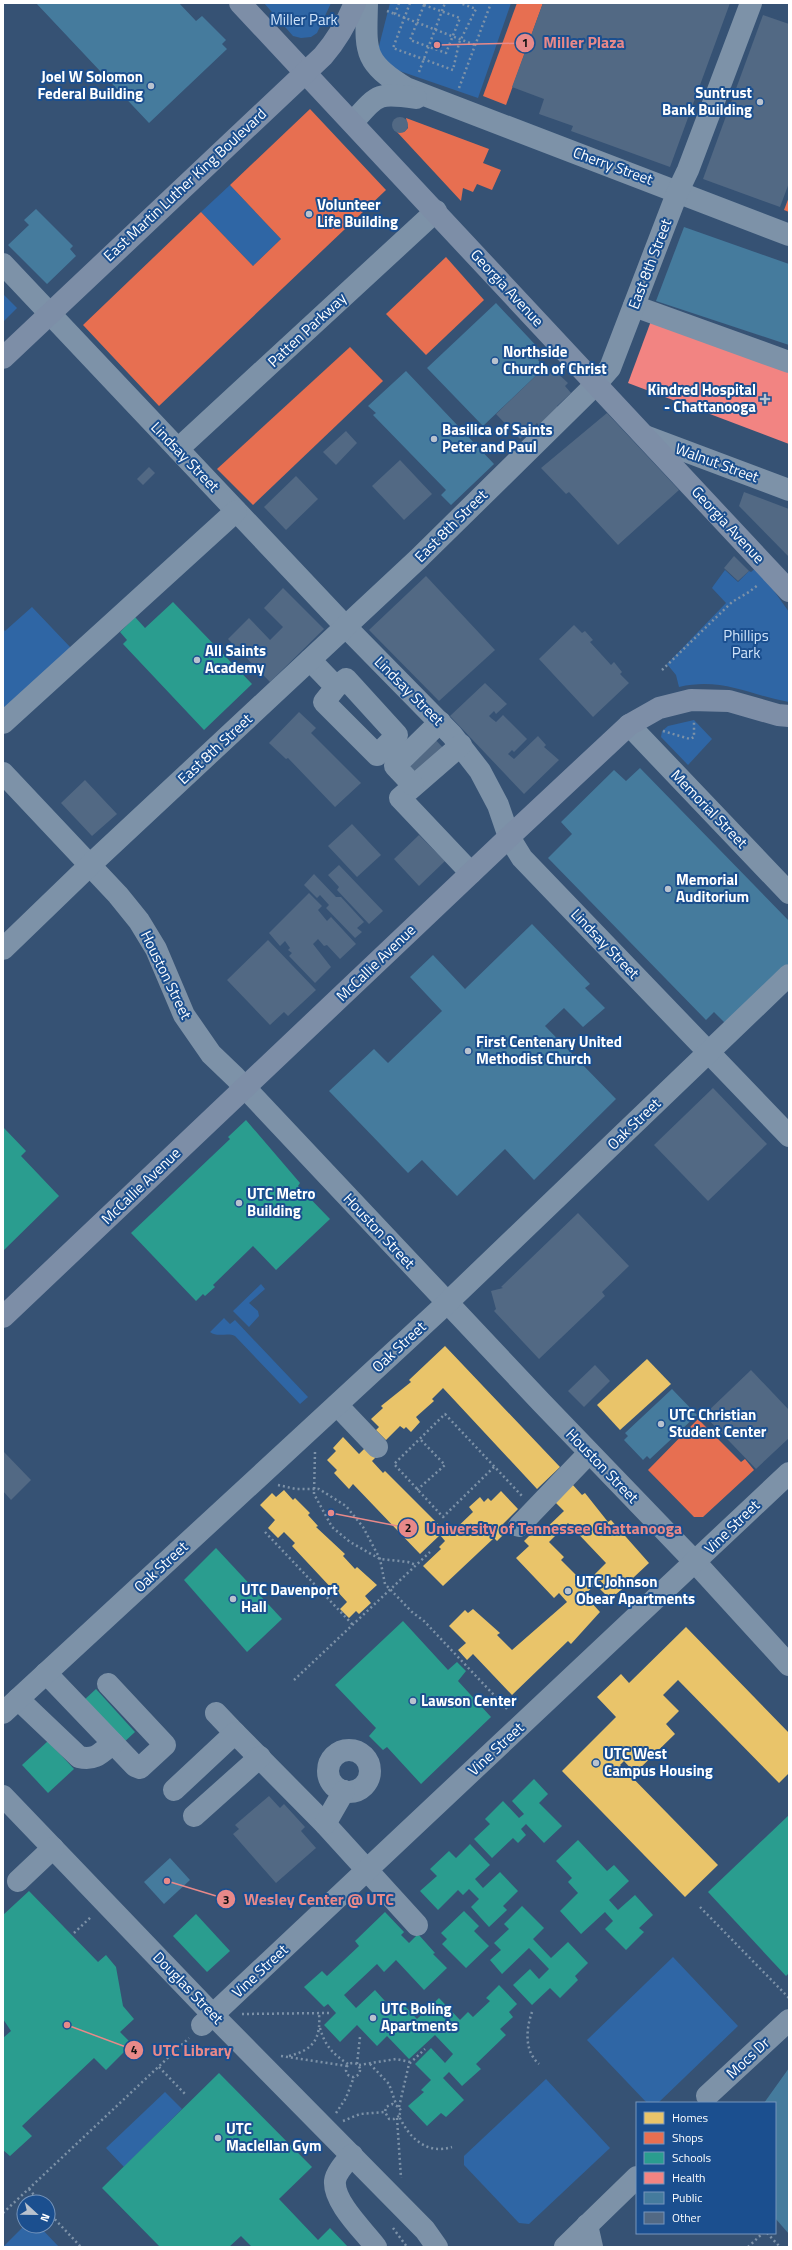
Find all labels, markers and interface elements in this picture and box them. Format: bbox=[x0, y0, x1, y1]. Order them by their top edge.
park label: Miller Park bbox=[270, 8, 338, 31]
callout: Miller Plaza bbox=[515, 29, 633, 57]
text: Miller Plaza bbox=[543, 30, 625, 54]
text: 1 bbox=[522, 33, 528, 52]
place label: Joel W Solomon Federal Building bbox=[37, 65, 143, 105]
marker: Joel W Solomon Federal Building bbox=[146, 81, 156, 91]
place label: Suntrust Bank Building bbox=[662, 81, 753, 121]
marker: Suntrust Bank Building bbox=[755, 97, 765, 107]
street label: East Martin Luther King Boulevard bbox=[98, 103, 271, 267]
street label: Cherry Street bbox=[570, 140, 657, 191]
place label: Volunteer Life Building bbox=[317, 193, 398, 233]
marker: Volunteer Life Building bbox=[304, 209, 314, 219]
street label: East 8th Street bbox=[622, 215, 678, 312]
street label: Georgia Avenue bbox=[465, 244, 549, 332]
street label: Patten Parkway bbox=[262, 287, 351, 372]
place label: Northside Church of Christ bbox=[503, 340, 607, 380]
marker: Northside Church of Christ bbox=[490, 356, 500, 366]
place label: Kindred Hospital - Chattanooga bbox=[648, 378, 756, 418]
marker: Kindred Hospital - Chattanooga bbox=[759, 393, 771, 405]
street label: Lindsay Street bbox=[146, 416, 225, 498]
place label: Basilica of Saints Peter and Paul bbox=[442, 418, 553, 458]
marker: Basilica of Saints Peter and Paul bbox=[429, 434, 439, 444]
street label: Walnut Street bbox=[672, 437, 763, 489]
street label: Georgia Avenue bbox=[686, 481, 770, 569]
street label: East 8th Street bbox=[409, 483, 493, 567]
park label: Phillips Park bbox=[723, 624, 769, 664]
place label: All Saints Academy bbox=[205, 639, 266, 679]
street label: Lindsay Street bbox=[369, 651, 450, 731]
marker: All Saints Academy bbox=[192, 655, 202, 665]
street label: East 8th Street bbox=[172, 707, 258, 789]
street label: Memorial Street bbox=[666, 764, 754, 854]
place label: Memorial Auditorium bbox=[676, 868, 749, 908]
marker: Memorial Auditorium bbox=[663, 884, 673, 894]
street label: Lindsay Street bbox=[566, 903, 645, 985]
street label: McCallie Avenue bbox=[331, 919, 421, 1007]
street label: Houston Street bbox=[135, 927, 198, 1024]
place label: First Centenary United Methodist Church bbox=[476, 1030, 622, 1070]
marker: First Centenary United Methodist Church bbox=[463, 1046, 473, 1056]
street label: Oak Street bbox=[602, 1092, 666, 1155]
street label: McCallie Avenue bbox=[96, 1142, 186, 1230]
place label: UTC Metro Building bbox=[247, 1182, 316, 1222]
street label: Houston Street bbox=[338, 1188, 421, 1274]
marker: UTC Metro Building bbox=[234, 1198, 244, 1208]
street label: Oak Street bbox=[366, 1315, 431, 1378]
place label: UTC Christian Student Center bbox=[669, 1403, 767, 1443]
marker: UTC Christian Student Center bbox=[656, 1419, 666, 1429]
street label: Houston Street bbox=[561, 1423, 645, 1509]
street label: Vine Street bbox=[699, 1494, 765, 1559]
callout: University of Tennessee Chattanooga bbox=[398, 1514, 690, 1542]
text: University of Tennessee Chattanooga bbox=[426, 1516, 682, 1540]
text: 2 bbox=[405, 1518, 411, 1537]
street label: Oak Street bbox=[128, 1535, 193, 1598]
place label: UTC Johnson Obear Apartments bbox=[576, 1570, 695, 1610]
place label: UTC Davenport Hall bbox=[241, 1578, 338, 1618]
marker: UTC Johnson Obear Apartments bbox=[563, 1586, 573, 1596]
marker: UTC Davenport Hall bbox=[228, 1594, 238, 1604]
place label: Lawson Center bbox=[421, 1689, 517, 1712]
marker: Lawson Center bbox=[408, 1696, 418, 1706]
street label: Vine Street bbox=[462, 1716, 529, 1781]
place label: UTC West Campus Housing bbox=[604, 1742, 713, 1782]
marker: UTC West Campus Housing bbox=[591, 1758, 601, 1768]
callout: Wesley Center @ UTC bbox=[216, 1885, 402, 1913]
text: Wesley Center @ UTC bbox=[244, 1887, 394, 1911]
text: 3 bbox=[223, 1890, 229, 1909]
street label: Vine Street bbox=[226, 1938, 293, 2003]
street label: Douglas Street bbox=[148, 1946, 230, 2030]
place label: UTC Boling Apartments bbox=[381, 1997, 458, 2037]
marker: UTC Boling Apartments bbox=[368, 2013, 378, 2023]
street label: Mocs Dr bbox=[721, 2031, 775, 2084]
callout: UTC Library bbox=[124, 2036, 239, 2064]
text: UTC Library bbox=[152, 2038, 232, 2062]
text: 4 bbox=[131, 2040, 138, 2059]
legend bbox=[636, 2102, 776, 2234]
text: Homes bbox=[672, 2108, 708, 2127]
place label: UTC Maclellan Gym bbox=[226, 2117, 321, 2157]
text: Shops bbox=[672, 2128, 704, 2147]
marker: UTC Maclellan Gym bbox=[213, 2133, 223, 2143]
text: Schools bbox=[672, 2148, 712, 2167]
text: Health bbox=[672, 2168, 706, 2187]
text: Public bbox=[672, 2188, 702, 2207]
north arrow bbox=[16, 2194, 56, 2234]
text: Other bbox=[672, 2208, 701, 2227]
text: N bbox=[36, 2211, 54, 2224]

